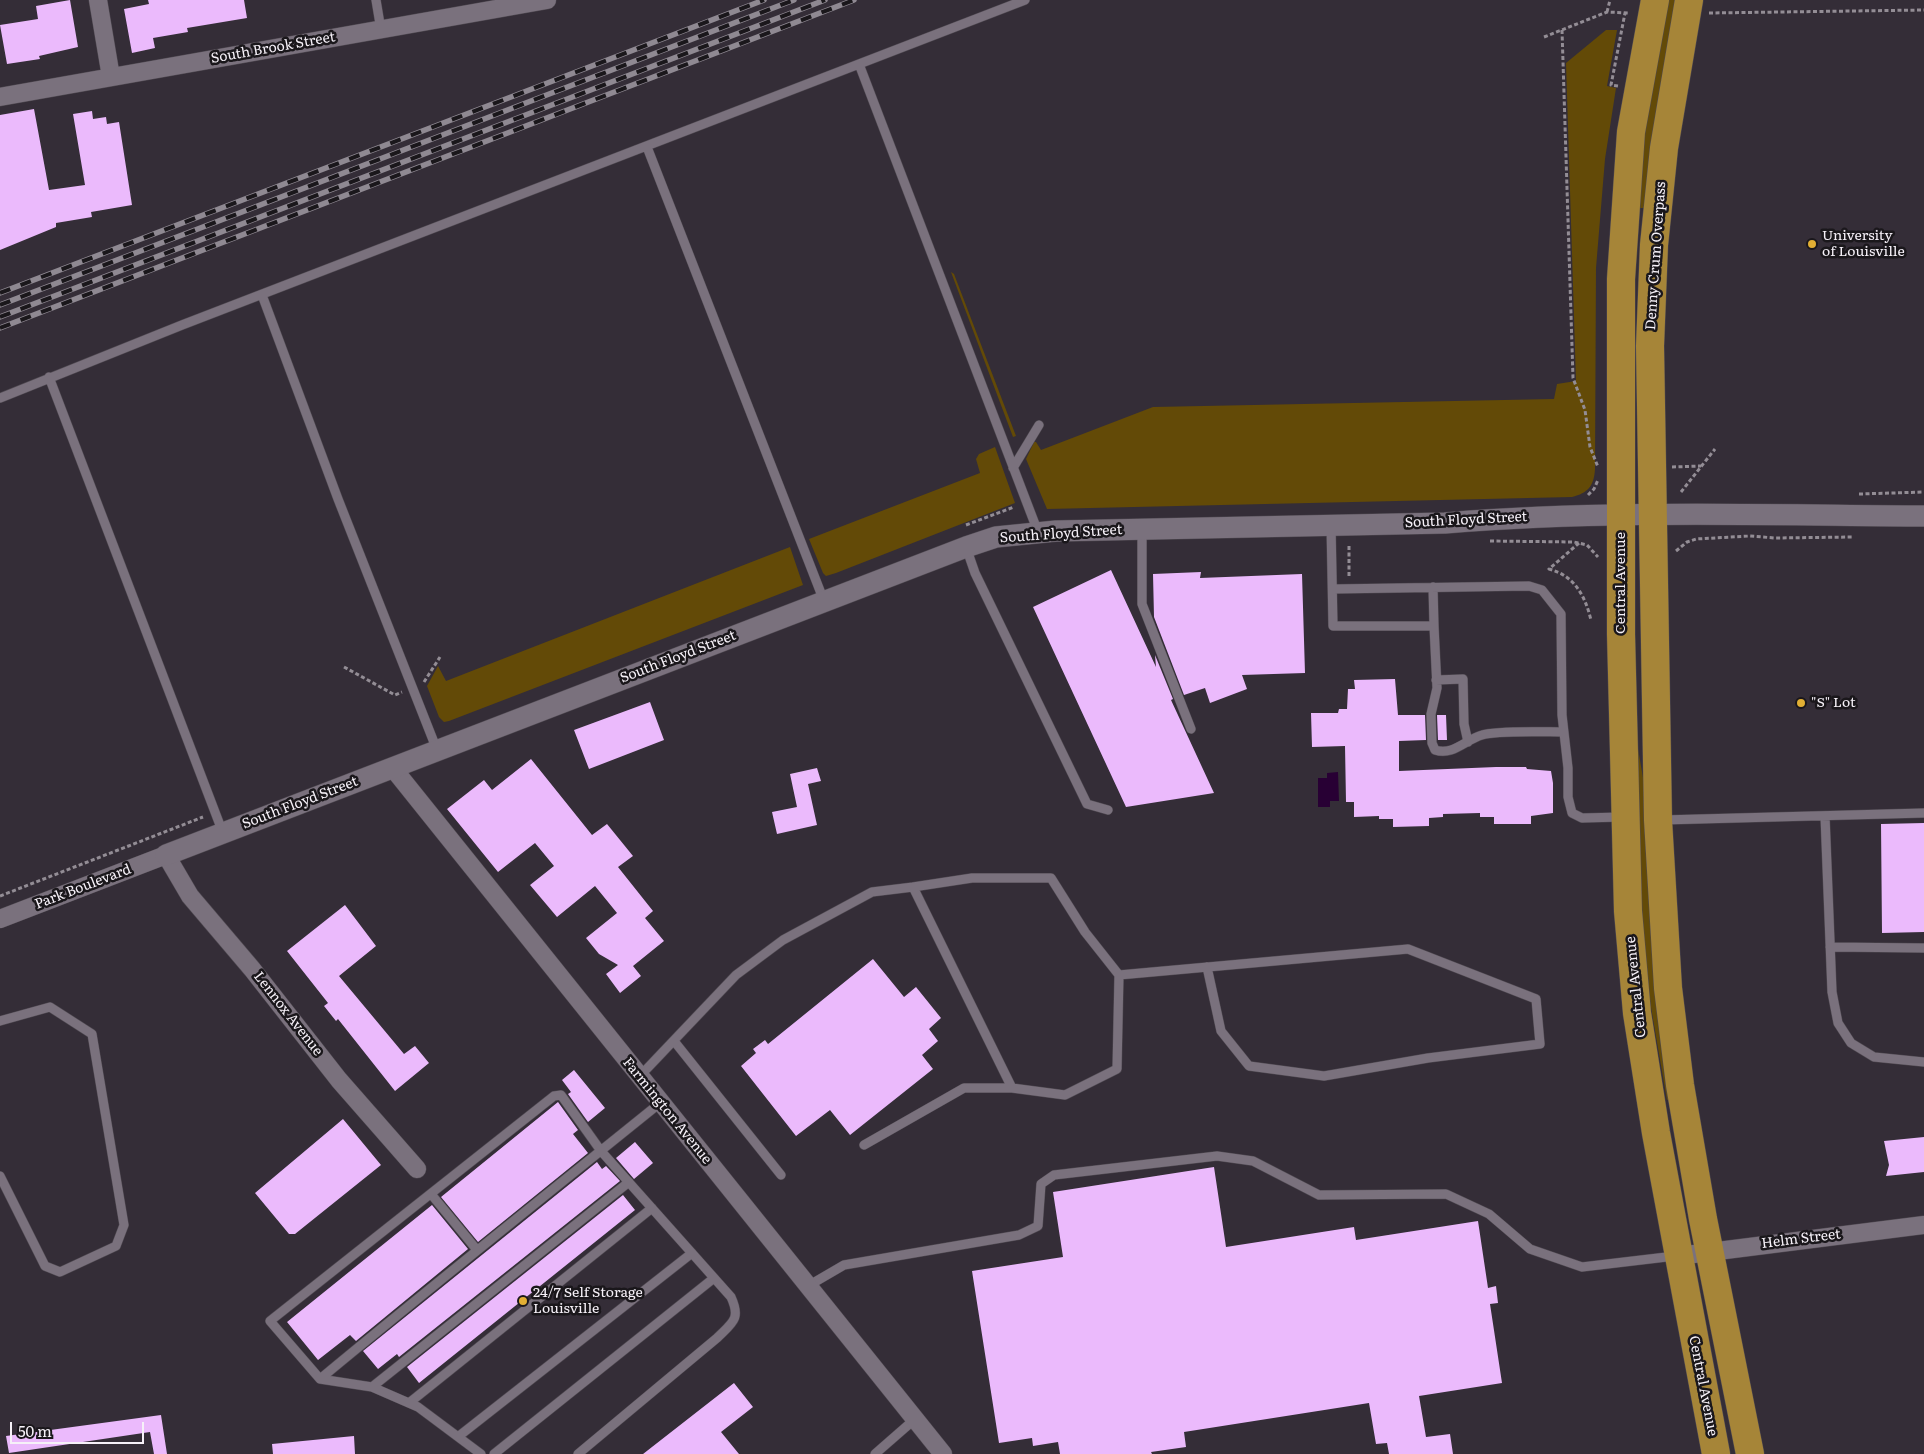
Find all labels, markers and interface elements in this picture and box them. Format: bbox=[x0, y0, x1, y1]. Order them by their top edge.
street label: South Brook Street bbox=[209, 29, 337, 67]
street label: Denny Crum Overpass bbox=[1642, 181, 1670, 331]
place label: University of Louisville bbox=[1822, 228, 1905, 260]
marker: University of Louisville bbox=[1806, 238, 1818, 250]
street label: South Floyd Street bbox=[1404, 508, 1528, 532]
street label: South Floyd Street bbox=[999, 521, 1123, 547]
street label: Central Avenue bbox=[1613, 532, 1629, 634]
street label: South Floyd Street bbox=[618, 627, 738, 687]
place label: "S" Lot bbox=[1811, 695, 1856, 711]
marker: "S" Lot bbox=[1795, 697, 1807, 709]
street label: South Floyd Street bbox=[240, 773, 360, 833]
street label: Park Boulevard bbox=[32, 861, 134, 913]
street label: Central Avenue bbox=[1622, 935, 1650, 1039]
street label: Lennox Avenue bbox=[250, 969, 326, 1059]
street label: Farmington Avenue bbox=[619, 1054, 715, 1168]
street label: Helm Street bbox=[1760, 1226, 1842, 1252]
place label: 24/7 Self Storage Louisville bbox=[533, 1285, 643, 1318]
marker: 24/7 Self Storage Louisville bbox=[517, 1295, 529, 1307]
street label: Central Avenue bbox=[1685, 1334, 1721, 1438]
scale bar bbox=[12, 1412, 146, 1444]
text: 50 m bbox=[18, 1419, 52, 1442]

